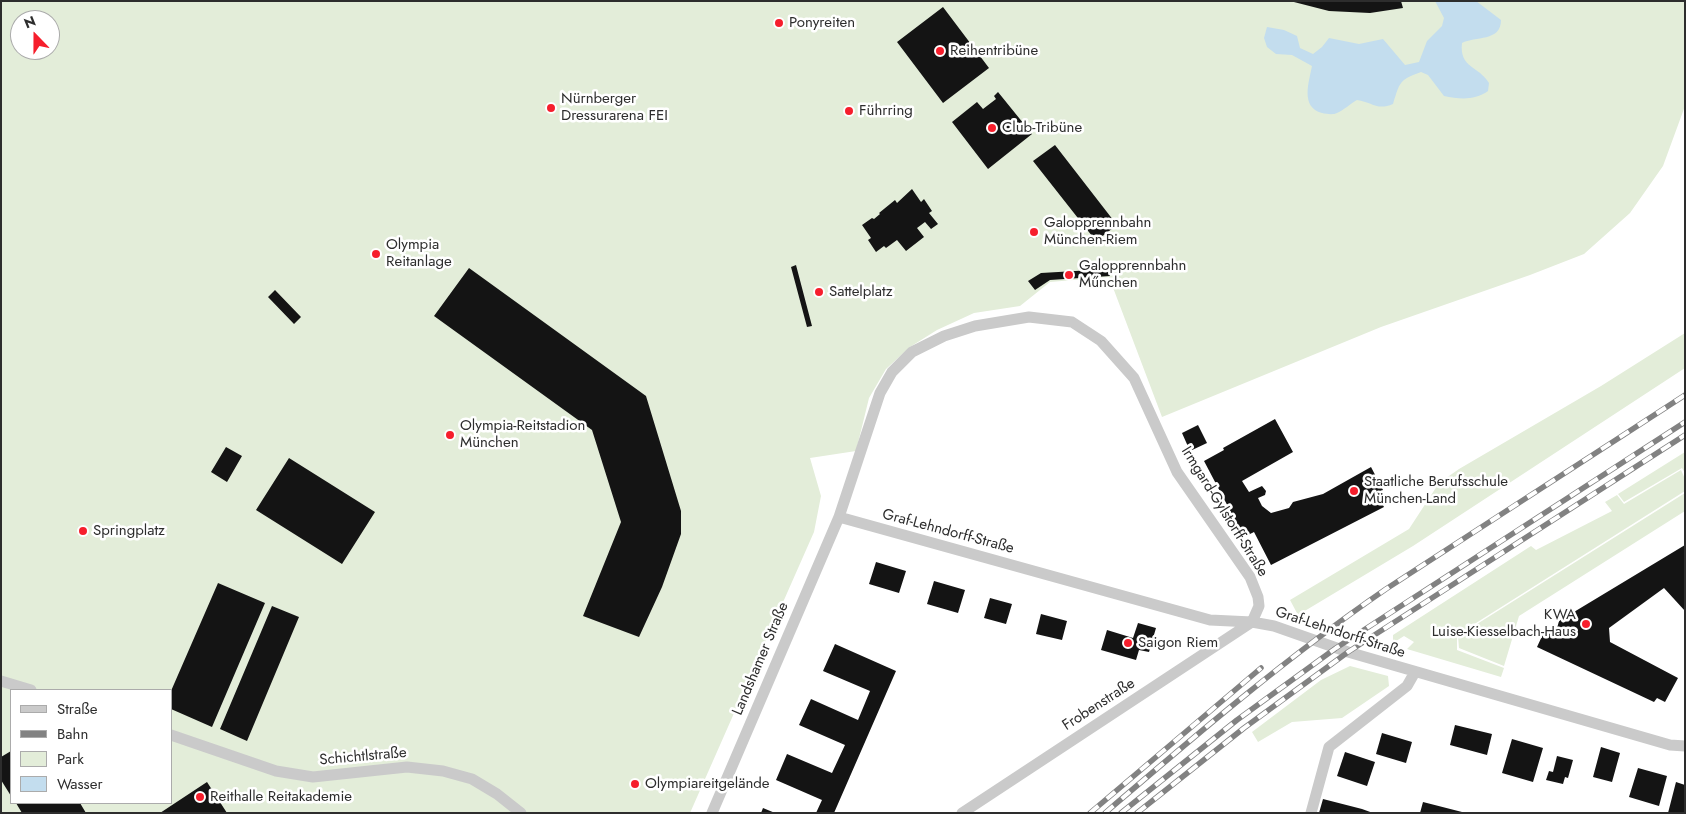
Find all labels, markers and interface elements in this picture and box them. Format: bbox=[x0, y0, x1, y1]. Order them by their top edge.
north arrow bbox=[10, 10, 60, 60]
text: N bbox=[21, 11, 39, 33]
place label: Ponyreiten bbox=[789, 14, 855, 32]
marker: Ponyreiten bbox=[773, 17, 785, 29]
place label: Reihentribüne bbox=[950, 42, 1038, 60]
marker: Reihentribüne bbox=[934, 45, 946, 57]
place label: Nürnberger Dressurarena FEI bbox=[561, 90, 668, 125]
marker: Nürnberger Dressurarena FEI bbox=[545, 102, 557, 114]
place label: Führring bbox=[859, 102, 913, 120]
marker: Führring bbox=[843, 105, 855, 117]
place label: Club-Tribüne bbox=[1002, 119, 1082, 137]
marker: Club-Tribüne bbox=[986, 122, 998, 134]
place label: Galopprennbahn München-Riem bbox=[1044, 214, 1151, 249]
marker: Galopprennbahn München-Riem bbox=[1028, 226, 1040, 238]
place label: Olympia Reitanlage bbox=[386, 236, 452, 271]
marker: Olympia Reitanlage bbox=[370, 248, 382, 260]
place label: Galopprennbahn Műnchen bbox=[1079, 257, 1186, 292]
marker: Galopprennbahn Műnchen bbox=[1063, 269, 1075, 281]
place label: Sattelplatz bbox=[829, 283, 893, 301]
marker: Sattelplatz bbox=[813, 286, 825, 298]
place label: Olympia-Reitstadion München bbox=[460, 417, 585, 452]
marker: Olympia-Reitstadion München bbox=[444, 429, 456, 441]
street label: Irmgard-Gylstorff-Straße bbox=[1177, 444, 1271, 580]
place label: Staatliche Berufsschule München-Land bbox=[1364, 473, 1508, 508]
marker: Staatliche Berufsschule München-Land bbox=[1348, 485, 1360, 497]
street label: Graf-Lehndorff-Straße bbox=[880, 506, 1016, 558]
place label: Springplatz bbox=[93, 522, 165, 540]
marker: Springplatz bbox=[77, 525, 89, 537]
street label: Landshamer Straße bbox=[729, 600, 793, 718]
street label: Graf-Lehndorff-Straße bbox=[1273, 603, 1407, 663]
place label: KWA Luise-Kiesselbach-Haus bbox=[1432, 606, 1576, 641]
marker: KWA Luise-Kiesselbach-Haus bbox=[1580, 618, 1592, 630]
place label: Saigon Riem bbox=[1138, 634, 1218, 652]
marker: Saigon Riem bbox=[1122, 637, 1134, 649]
street label: Frobenstraße bbox=[1059, 675, 1139, 735]
legend bbox=[10, 689, 172, 804]
text: Straße bbox=[57, 698, 97, 720]
text: Bahn bbox=[57, 723, 88, 745]
street label: Schichtlstraße bbox=[319, 744, 407, 770]
text: Park bbox=[57, 748, 84, 770]
text: Wasser bbox=[57, 773, 103, 795]
place label: Olympiareitgelände bbox=[645, 775, 770, 793]
marker: Olympiareitgelände bbox=[629, 778, 641, 790]
place label: Reithalle Reitakademie bbox=[210, 788, 352, 806]
marker: Reithalle Reitakademie bbox=[194, 791, 206, 803]

